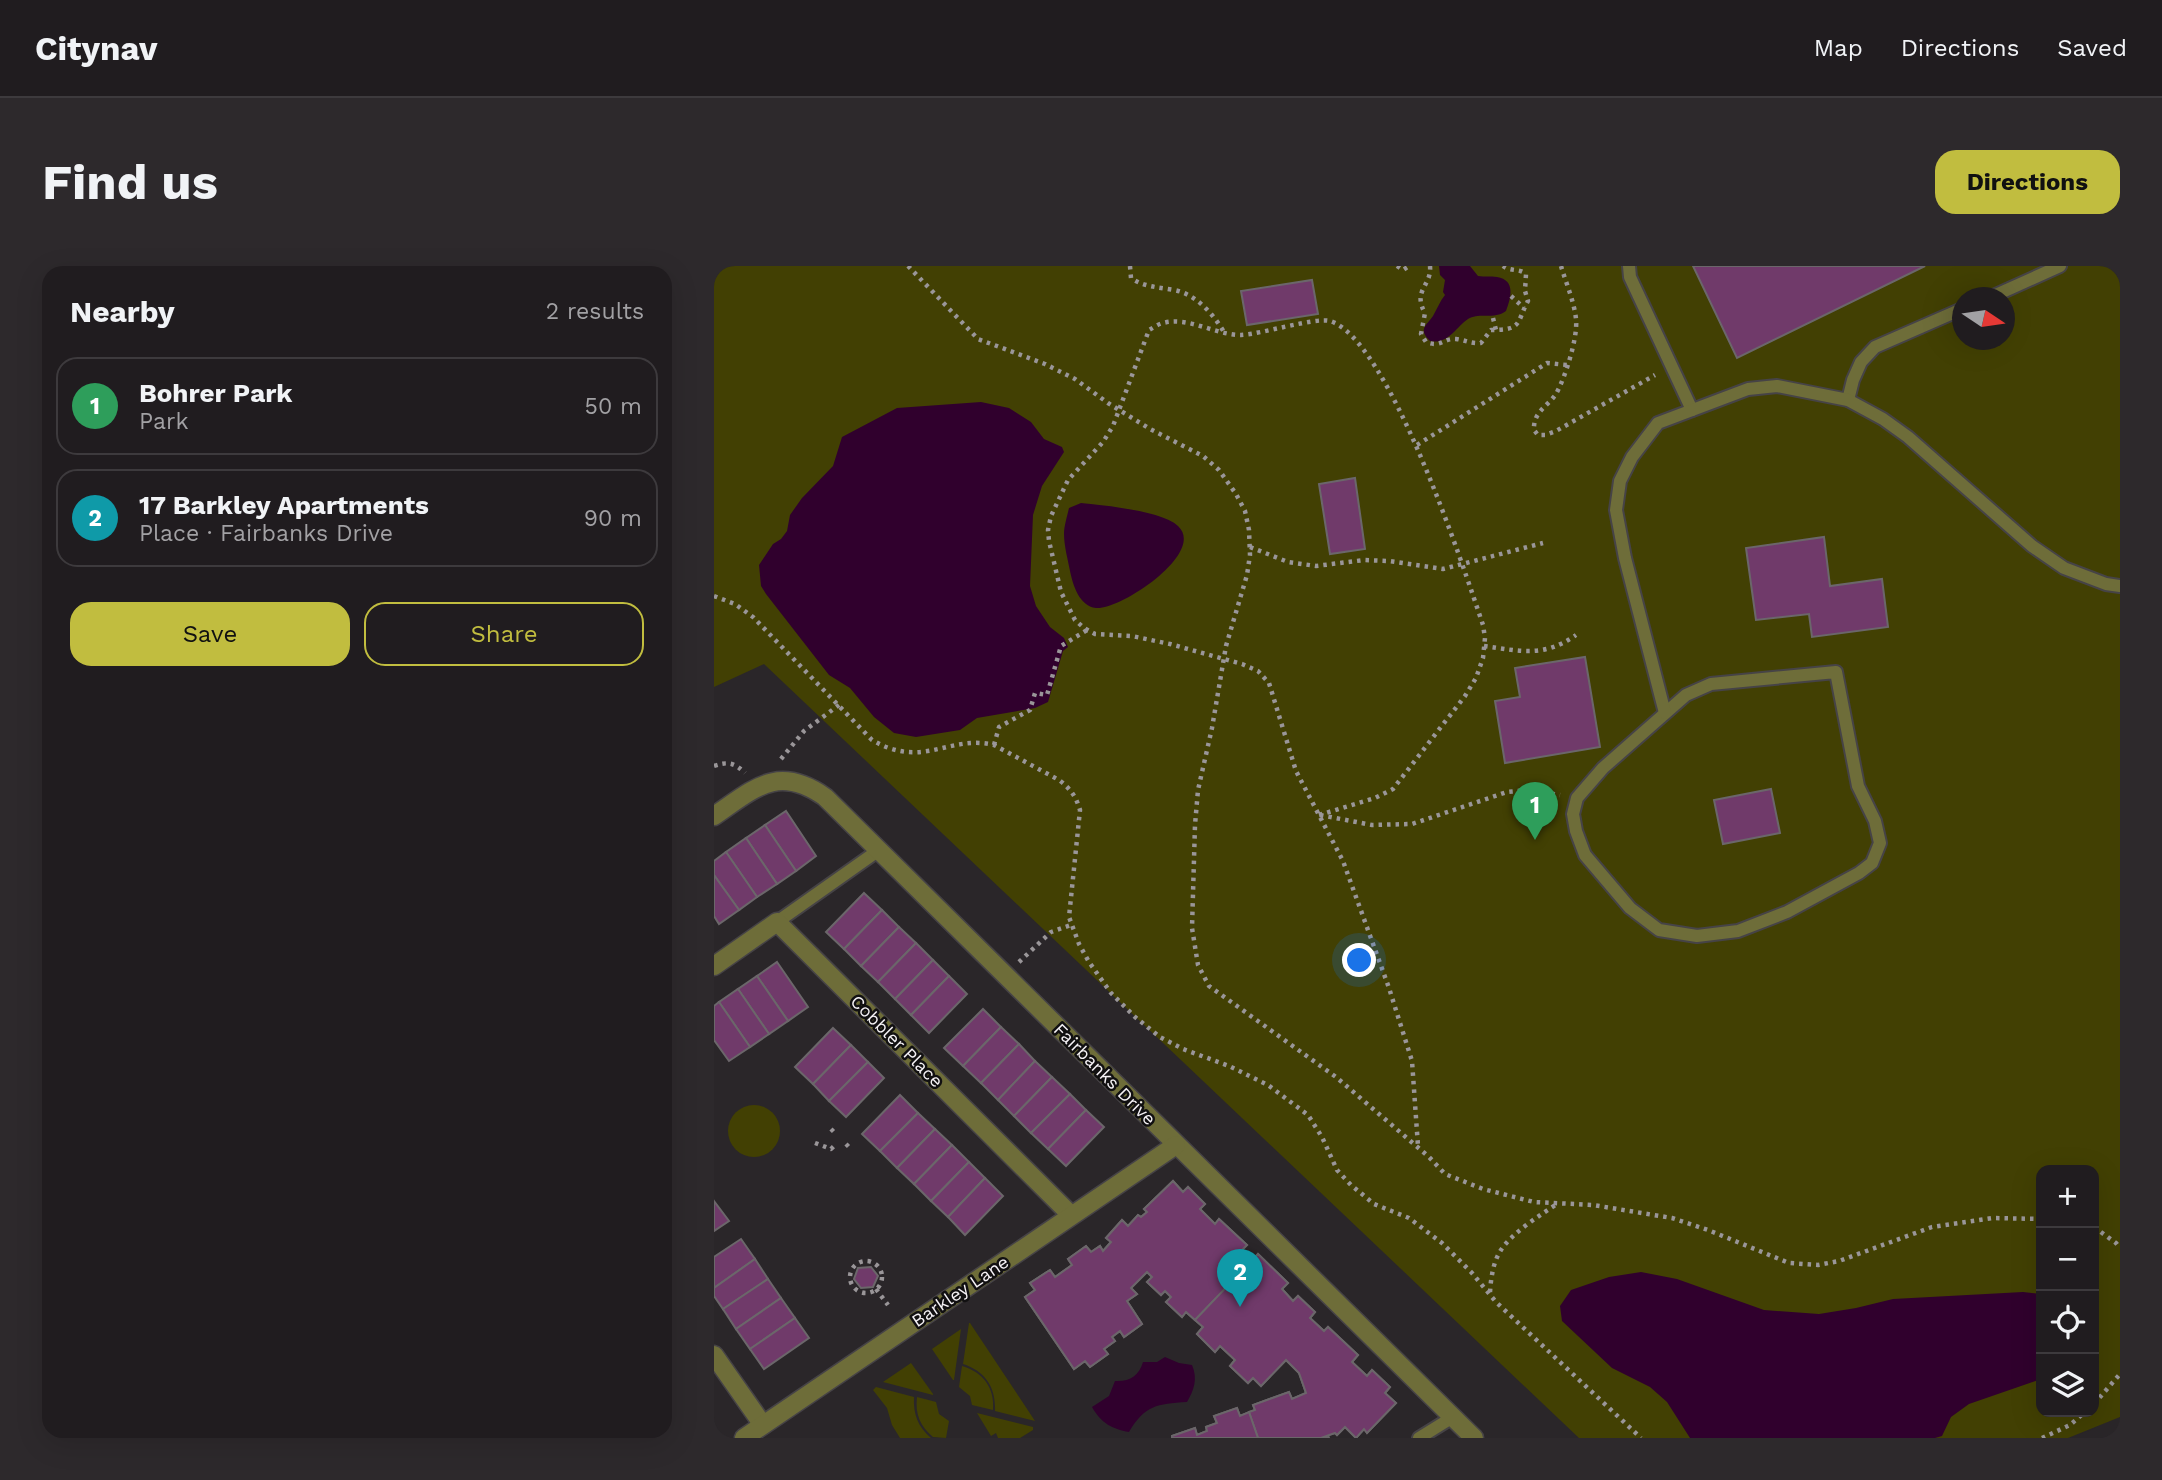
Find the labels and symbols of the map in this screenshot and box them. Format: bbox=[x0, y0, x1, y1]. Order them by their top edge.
north arrow bbox=[1952, 287, 2015, 350]
pin: 1 bbox=[1512, 782, 1558, 840]
your location bbox=[1342, 943, 1376, 977]
street label: Cobbler Place bbox=[847, 991, 947, 1091]
street label: Fairbanks Drive bbox=[1050, 1019, 1160, 1129]
pin: 2 bbox=[1217, 1249, 1263, 1307]
street label: Barkley Lane bbox=[908, 1251, 1012, 1331]

